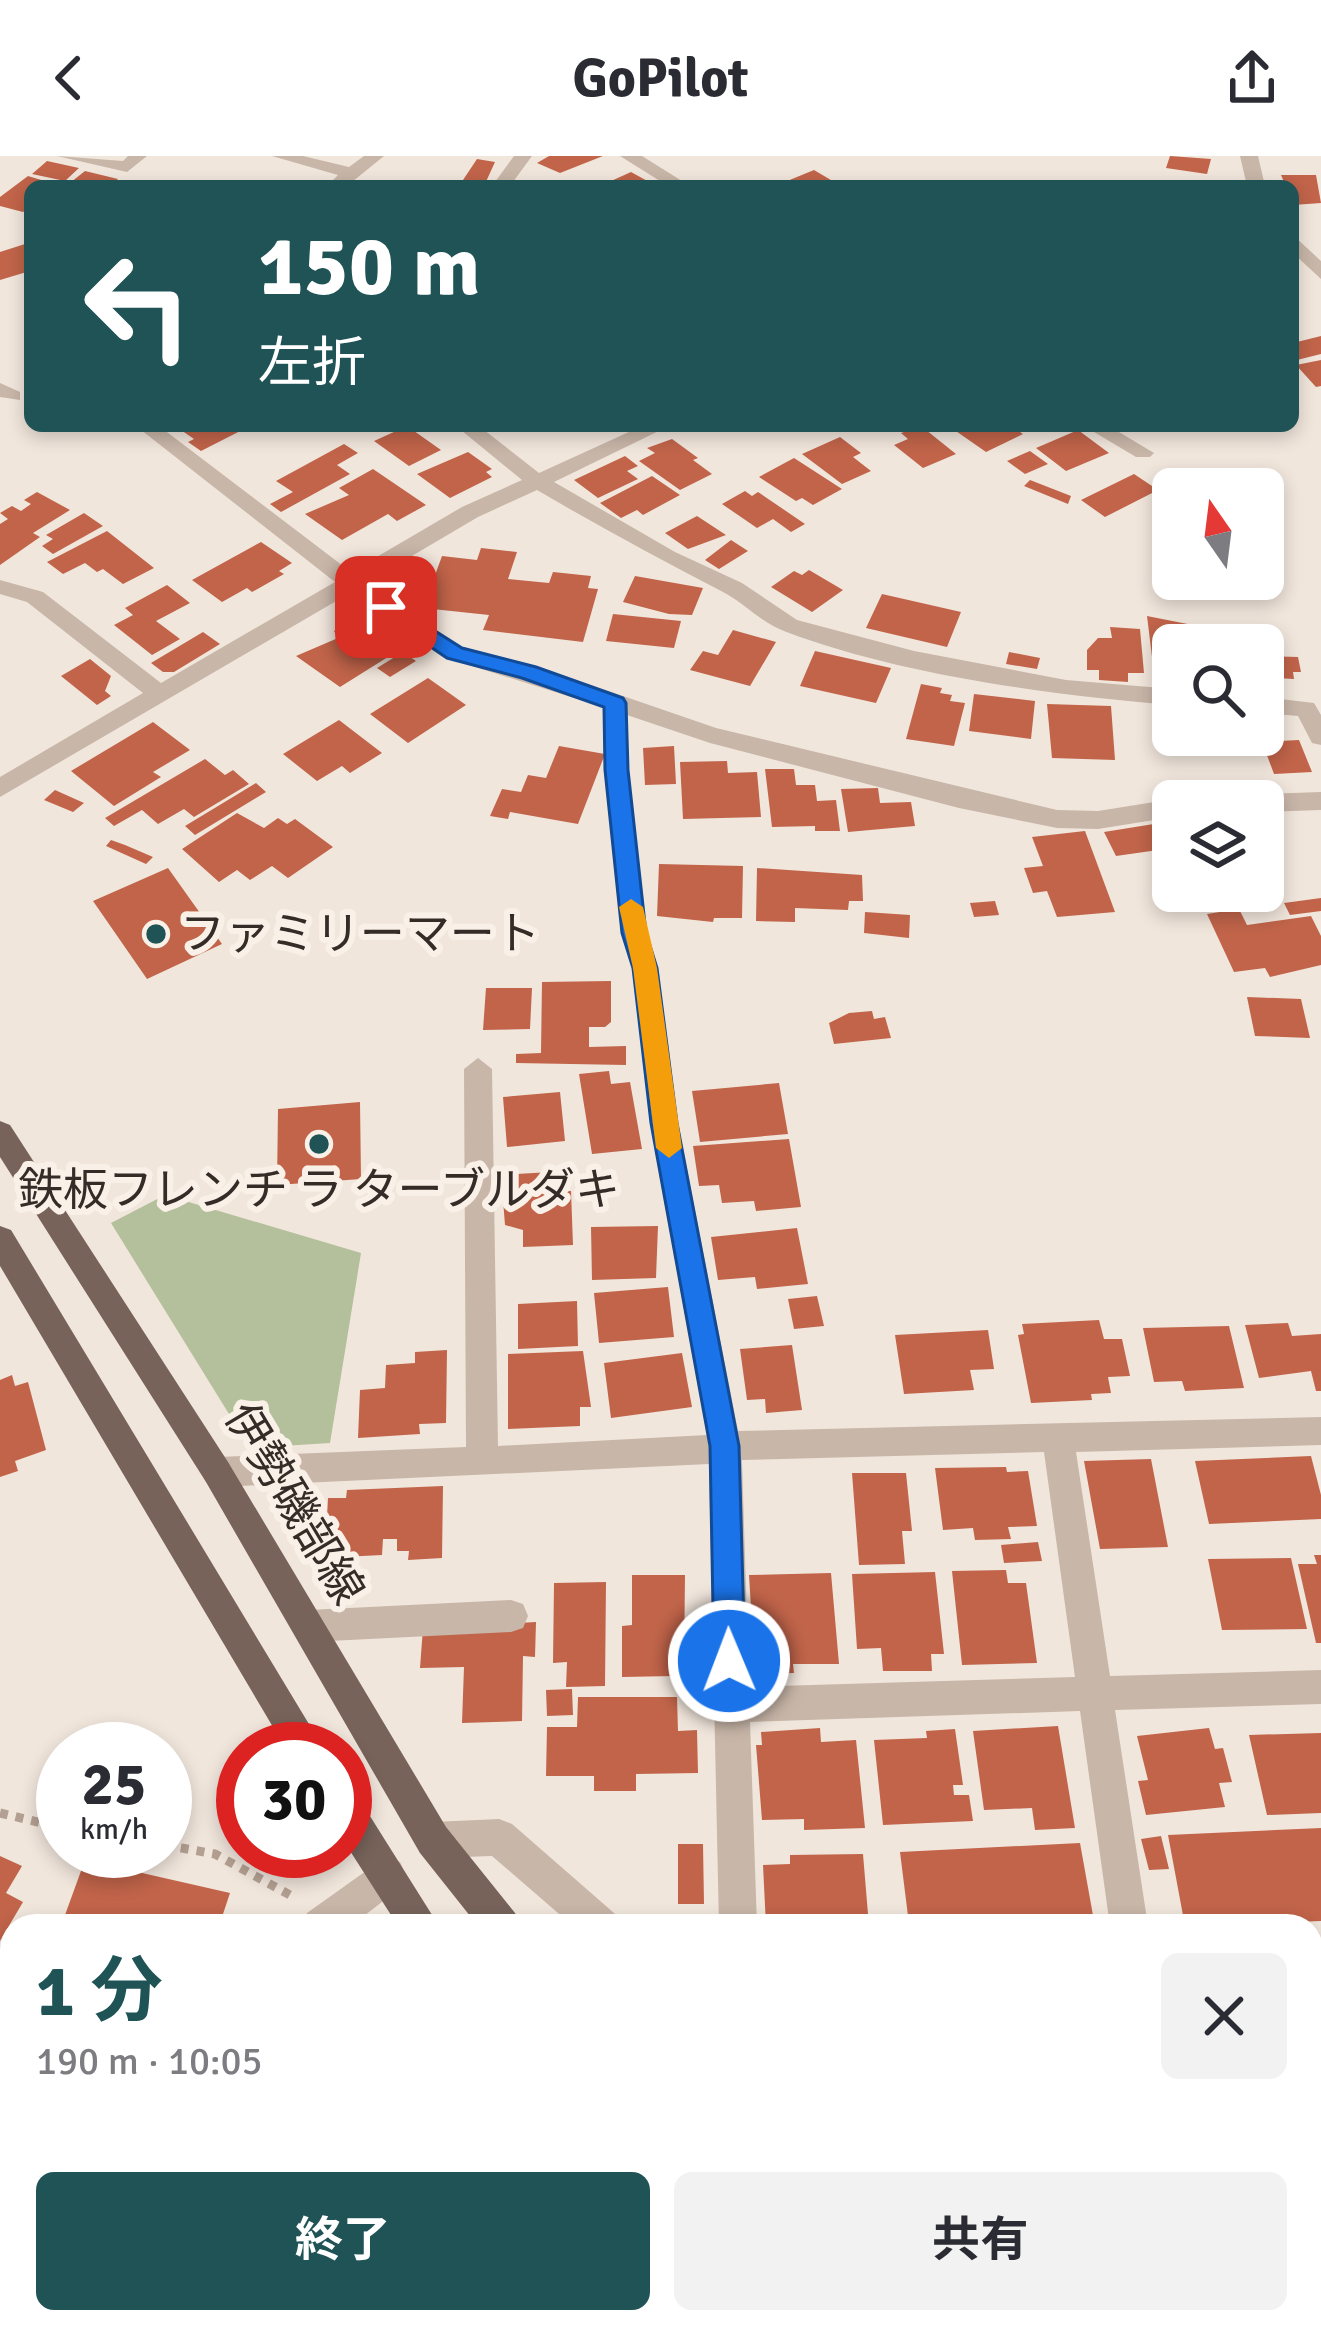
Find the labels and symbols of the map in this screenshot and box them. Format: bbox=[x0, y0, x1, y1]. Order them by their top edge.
north arrow bbox=[1152, 468, 1284, 600]
pin bbox=[335, 556, 437, 658]
place label: ファミリーマート bbox=[180, 907, 540, 962]
marker: ファミリーマート bbox=[143, 921, 169, 947]
marker: 鉄板フレンチ ラ ターブルダキ bbox=[306, 1131, 332, 1157]
place label: 鉄板フレンチ ラ ターブルダキ bbox=[18, 1163, 620, 1218]
street label: 伊勢磯部線 bbox=[212, 1393, 376, 1615]
position arrow bbox=[666, 1598, 792, 1724]
speed limit sign: 30 bbox=[216, 1722, 372, 1878]

